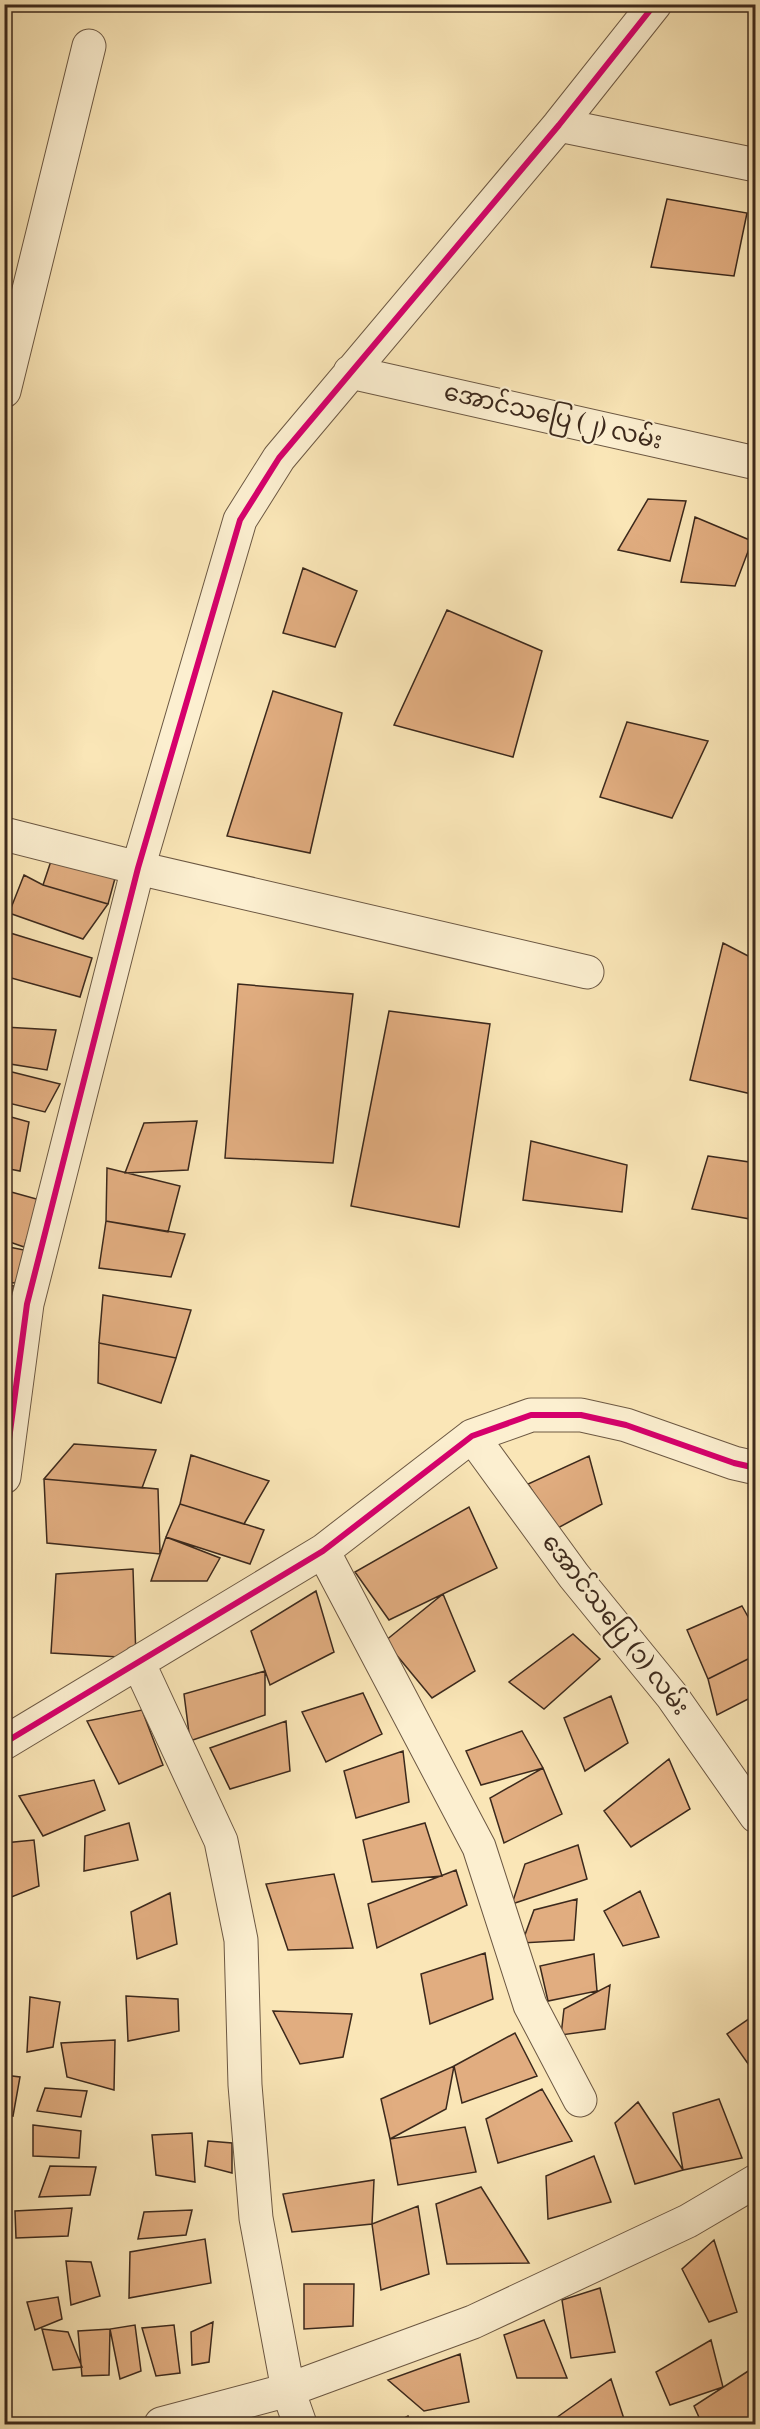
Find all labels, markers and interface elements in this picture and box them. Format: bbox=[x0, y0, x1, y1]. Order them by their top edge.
street label: အောင်သပြေ (၂) လမ်း bbox=[440, 375, 665, 460]
street label: အောင်သပြေ (၁) လမ်း bbox=[533, 1527, 697, 1723]

